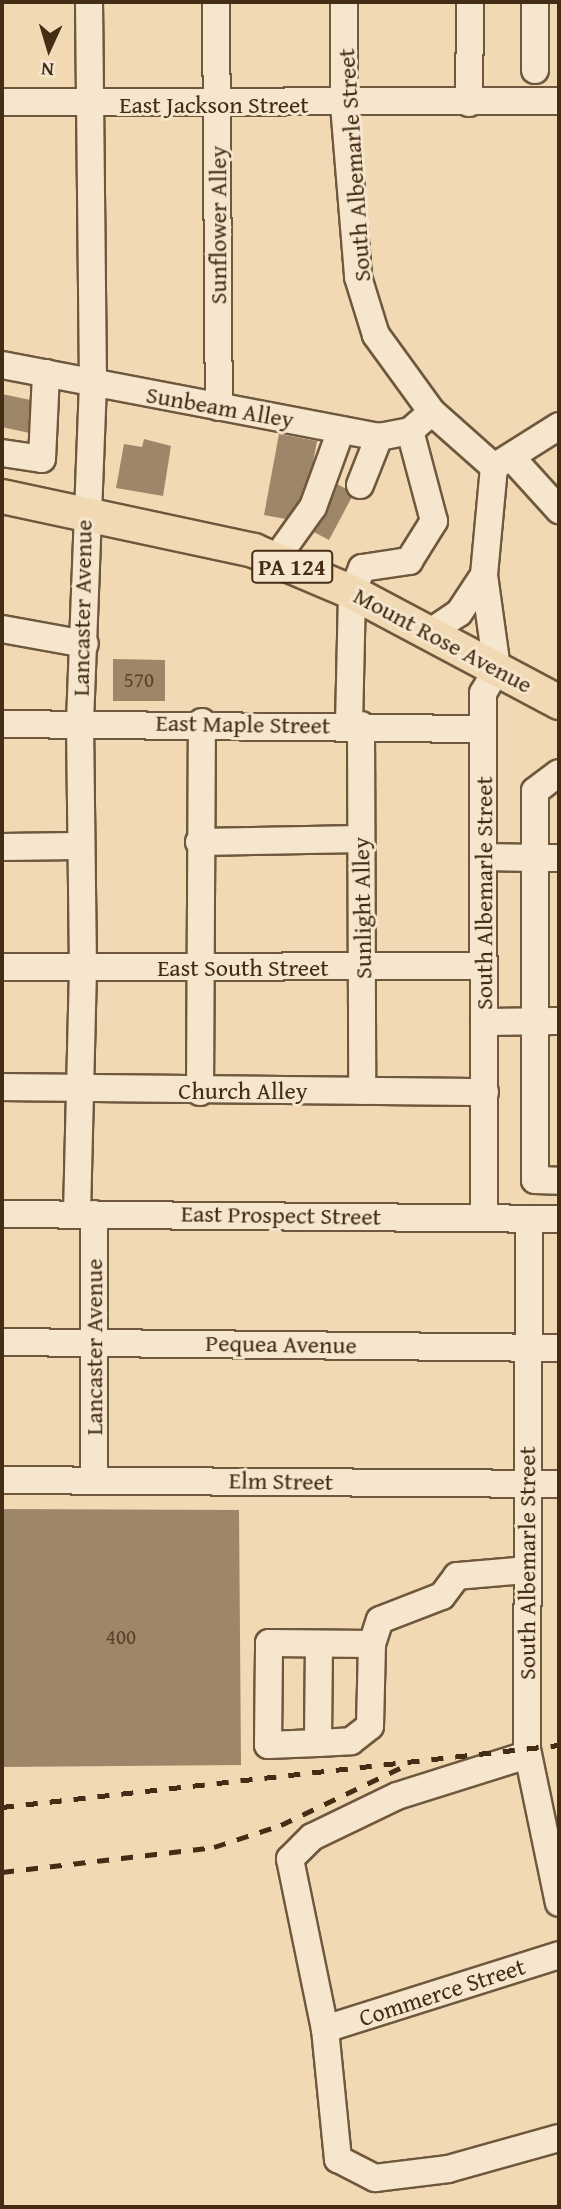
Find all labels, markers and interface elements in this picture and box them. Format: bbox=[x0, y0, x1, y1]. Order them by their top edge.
north arrow bbox=[14, 14, 84, 84]
street label: South Albemarle Street bbox=[331, 47, 377, 283]
text: N bbox=[40, 56, 55, 84]
street label: East Jackson Street bbox=[119, 91, 309, 119]
street label: Sunflower Alley bbox=[204, 146, 232, 304]
street label: Sunbeam Alley bbox=[144, 380, 296, 434]
street label: Lancaster Avenue bbox=[66, 519, 98, 697]
road number: PA 124 bbox=[250, 548, 334, 586]
street label: Mount Rose Avenue bbox=[349, 581, 537, 699]
house number: 570 bbox=[124, 667, 154, 693]
street label: East Maple Street bbox=[155, 708, 331, 740]
street label: South Albemarle Street bbox=[470, 776, 498, 1010]
street label: Sunlight Alley bbox=[346, 837, 378, 979]
street label: East South Street bbox=[157, 954, 329, 982]
street label: Church Alley bbox=[178, 1077, 308, 1105]
street label: East Prospect Street bbox=[181, 1199, 381, 1231]
street label: Lancaster Avenue bbox=[80, 1259, 108, 1435]
street label: Pequea Avenue bbox=[205, 1328, 357, 1360]
street label: South Albemarle Street bbox=[513, 1446, 541, 1680]
street label: Elm Street bbox=[229, 1466, 333, 1496]
house number: 400 bbox=[106, 1624, 136, 1650]
street label: Commerce Street bbox=[355, 1952, 529, 2032]

